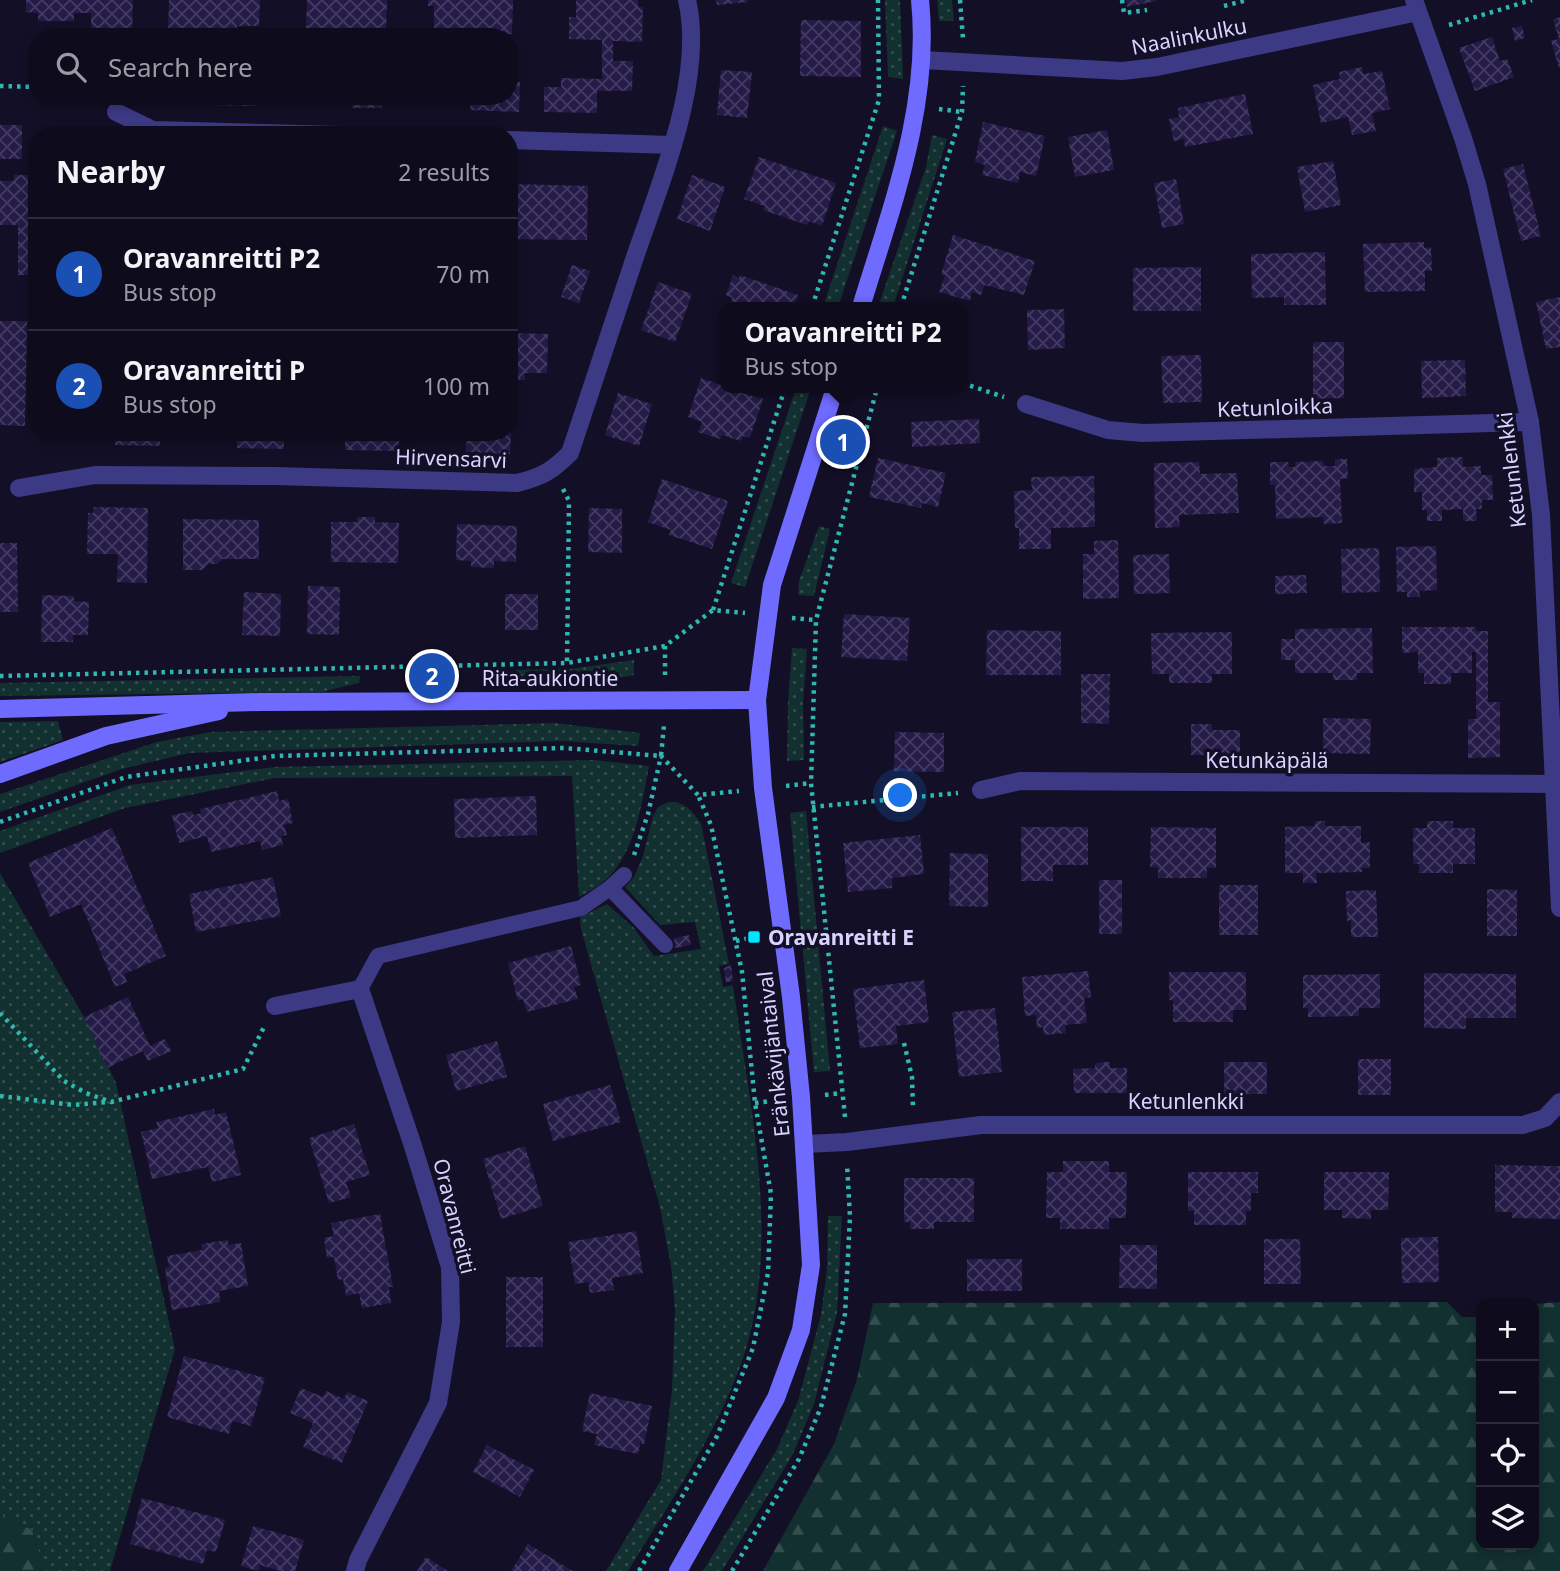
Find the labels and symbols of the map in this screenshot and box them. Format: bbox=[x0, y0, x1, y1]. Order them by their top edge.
street label: Naalinkulku bbox=[1129, 11, 1249, 61]
street label: Ketunloikka bbox=[1216, 391, 1334, 423]
street label: Ketunlenkki bbox=[1490, 410, 1532, 530]
pin: 1 bbox=[820, 416, 866, 468]
street label: Hirvensarvi bbox=[395, 442, 507, 474]
pin: 2 bbox=[409, 650, 455, 702]
street label: Rita-aukiontie bbox=[482, 664, 618, 692]
street label: Ketunkäpälä bbox=[1205, 746, 1329, 774]
your location bbox=[883, 778, 917, 812]
place label: Oravanreitti E bbox=[768, 923, 914, 951]
marker: Oravanreitti E bbox=[746, 929, 762, 945]
street label: Eränkävijäntaival bbox=[750, 970, 796, 1138]
street label: Ketunlenkki bbox=[1128, 1087, 1244, 1115]
street label: Oravanreitti bbox=[427, 1155, 483, 1277]

